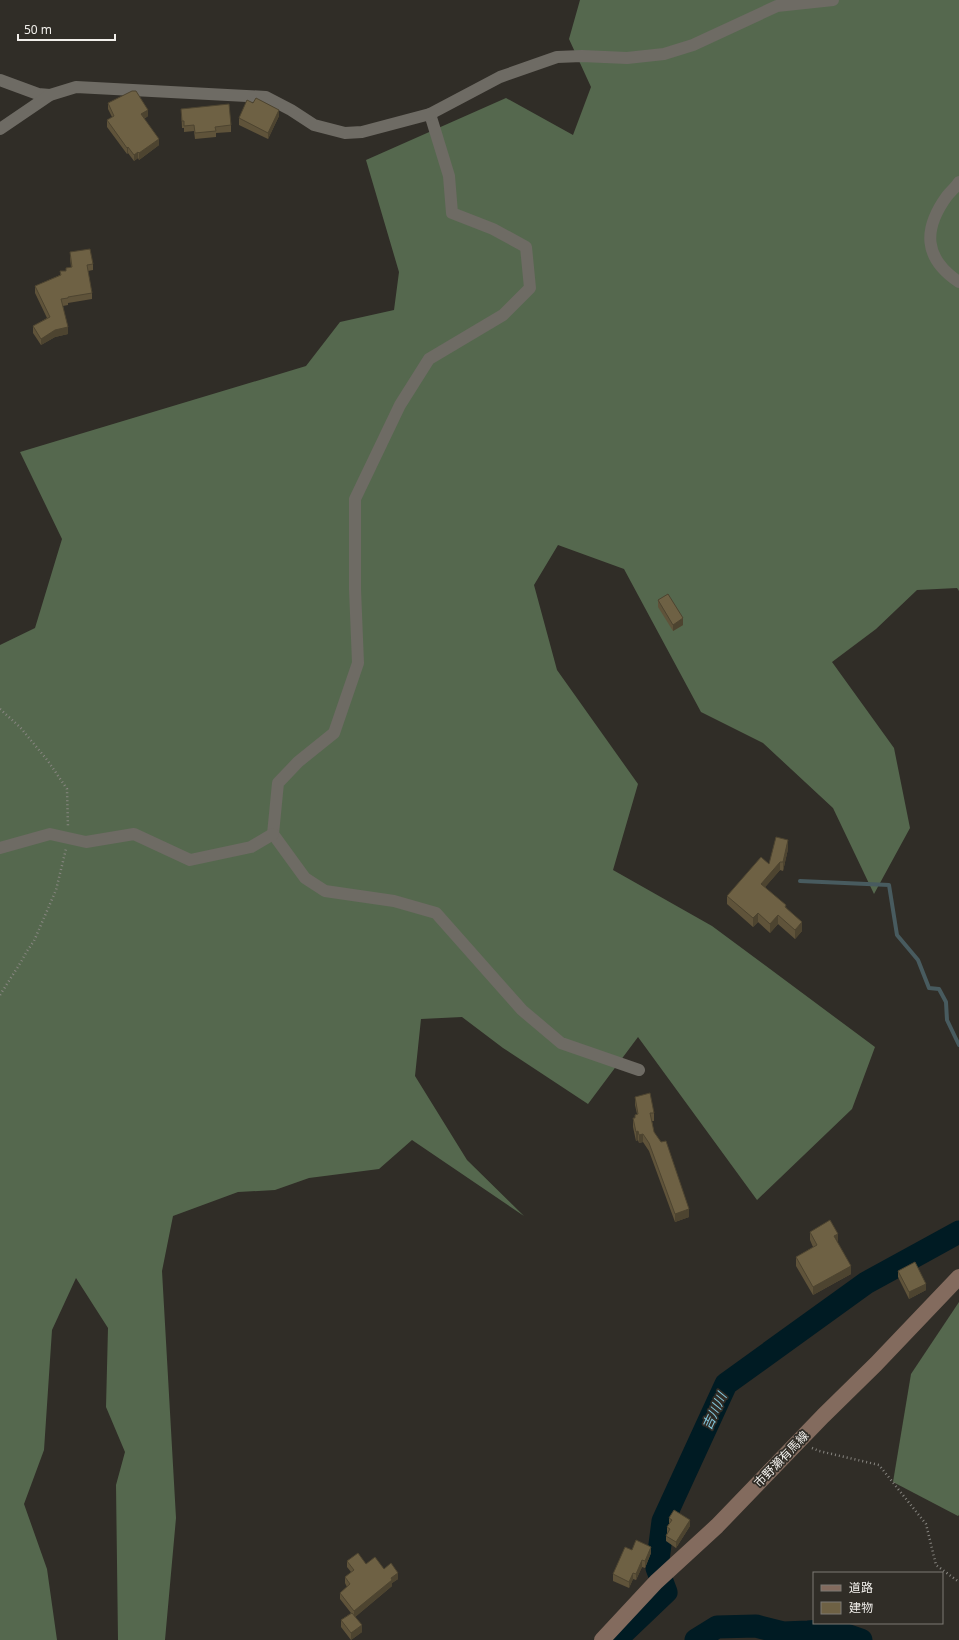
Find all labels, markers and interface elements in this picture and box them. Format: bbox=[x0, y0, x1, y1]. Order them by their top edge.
scale bar bbox=[18, 16, 115, 42]
text: 50 m bbox=[24, 21, 52, 38]
water label: 吉川川 bbox=[698, 1388, 731, 1432]
street label: 市野瀬有馬線 bbox=[750, 1427, 812, 1491]
legend bbox=[813, 1572, 943, 1624]
text: 道路 bbox=[849, 1579, 873, 1596]
text: 建物 bbox=[849, 1599, 873, 1616]

